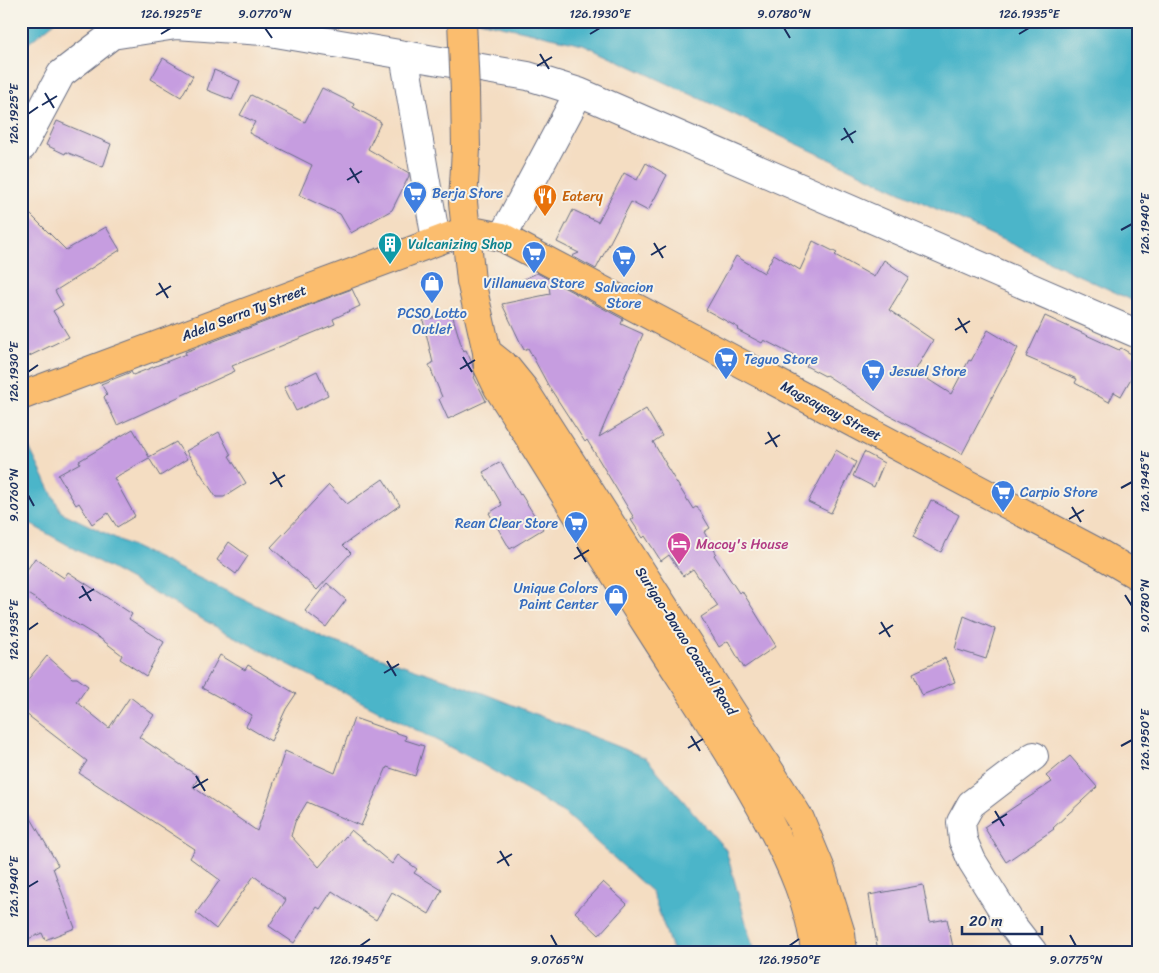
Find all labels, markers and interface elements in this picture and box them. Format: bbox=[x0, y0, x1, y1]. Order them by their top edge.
text: 126.1925°E bbox=[140, 3, 203, 25]
text: 9.0770°N bbox=[238, 3, 292, 25]
text: 126.1930°E bbox=[570, 3, 632, 25]
text: 9.0780°N bbox=[757, 3, 812, 25]
text: 126.1935°E bbox=[999, 3, 1061, 25]
text: 126.1925°E bbox=[3, 82, 25, 145]
supermarket icon: Berja Store bbox=[402, 180, 428, 214]
place label: Berja Store bbox=[432, 181, 503, 206]
restaurant icon: Eatery bbox=[532, 183, 558, 217]
place label: Eatery bbox=[562, 184, 604, 209]
text: 126.1940°E bbox=[1134, 192, 1156, 255]
building icon: Vulcanizing Shop bbox=[377, 231, 403, 265]
place label: Vulcanizing Shop bbox=[408, 232, 512, 257]
supermarket icon: Villanueva Store bbox=[521, 240, 547, 274]
supermarket icon: Salvacion Store bbox=[611, 244, 637, 278]
shop icon: PCSO Lotto Outlet bbox=[419, 270, 445, 304]
place label: Villanueva Store bbox=[483, 271, 585, 296]
place label: Salvacion Store bbox=[595, 275, 654, 316]
street label: Adela Serra Ty Street bbox=[177, 278, 310, 349]
place label: PCSO Lotto Outlet bbox=[397, 301, 467, 342]
text: 126.1930°E bbox=[3, 340, 25, 403]
supermarket icon: Teguo Store bbox=[713, 346, 739, 380]
place label: Teguo Store bbox=[744, 347, 818, 372]
supermarket icon: Jesuel Store bbox=[860, 358, 886, 392]
place label: Jesuel Store bbox=[889, 359, 967, 384]
street label: Magsaysay Street bbox=[776, 374, 886, 448]
text: 126.1945°E bbox=[1134, 450, 1156, 513]
text: 9.0760°N bbox=[3, 468, 25, 522]
supermarket icon: Carpio Store bbox=[990, 479, 1016, 513]
place label: Carpio Store bbox=[1020, 480, 1098, 505]
supermarket icon: Rean Clear Store bbox=[563, 510, 589, 544]
place label: Rean Clear Store bbox=[455, 511, 558, 536]
hotel icon: Macoy's House bbox=[666, 531, 692, 565]
place label: Macoy's House bbox=[696, 532, 788, 557]
street label: Surigao-Davao Coastal Road bbox=[628, 561, 745, 722]
place label: Unique Colors Paint Center bbox=[513, 576, 599, 617]
text: 9.0780°N bbox=[1134, 578, 1156, 633]
shop icon: Unique Colors Paint Center bbox=[603, 583, 629, 617]
text: 126.1935°E bbox=[3, 598, 25, 660]
text: 126.1950°E bbox=[1134, 708, 1156, 771]
text: 126.1940°E bbox=[3, 855, 25, 918]
scale bar bbox=[962, 903, 1042, 935]
text: 20 m bbox=[969, 908, 1003, 934]
text: 126.1945°E bbox=[329, 949, 392, 971]
text: 9.0765°N bbox=[530, 949, 584, 971]
text: 126.1950°E bbox=[758, 949, 821, 971]
text: 9.0775°N bbox=[1049, 949, 1103, 971]

